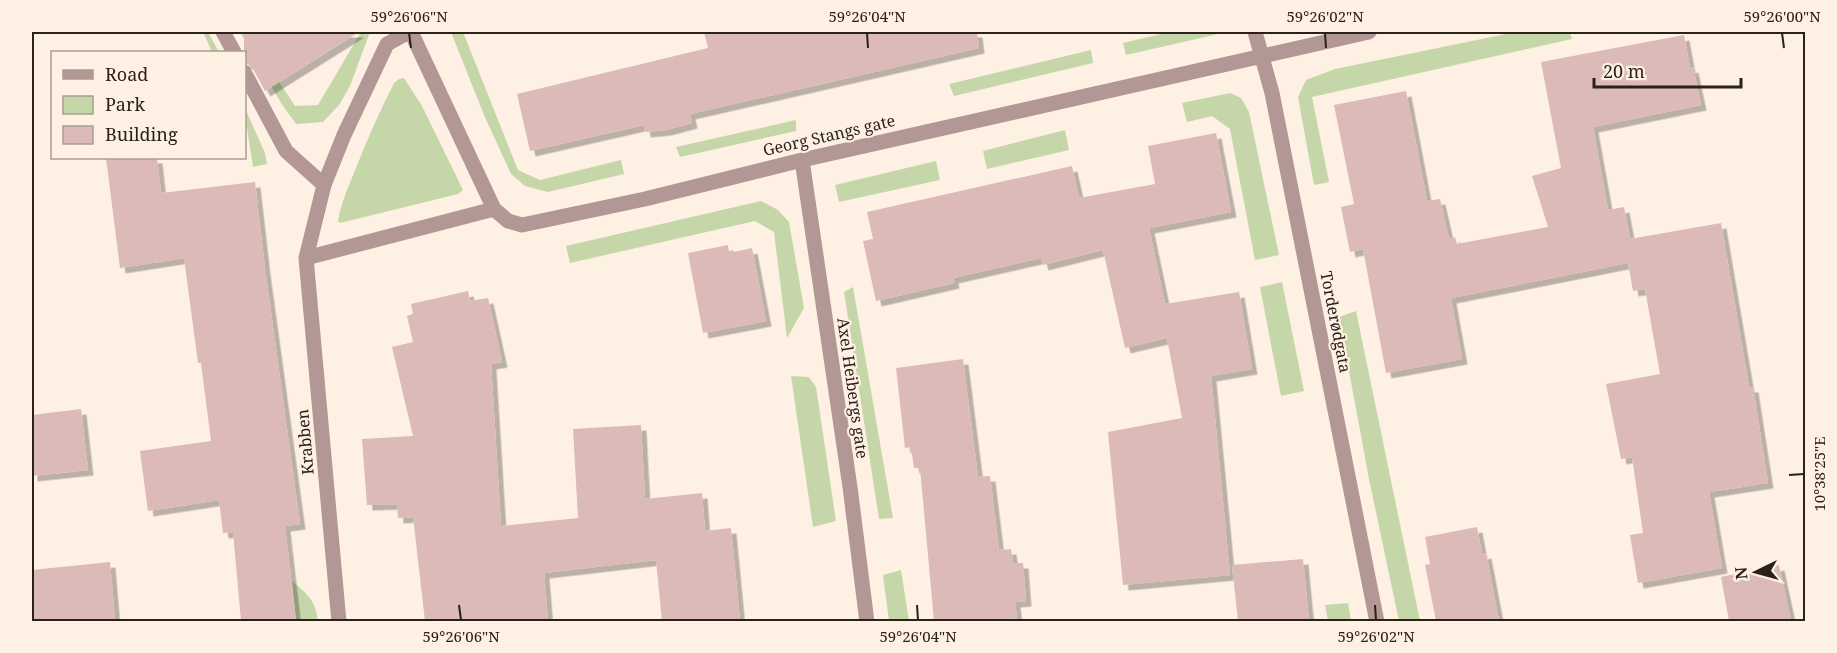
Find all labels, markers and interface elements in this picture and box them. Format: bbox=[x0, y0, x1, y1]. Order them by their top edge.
text: 59°26'06"N bbox=[370, 6, 448, 26]
text: 59°26'04"N bbox=[828, 6, 906, 26]
text: 59°26'02"N bbox=[1286, 6, 1364, 26]
text: 59°26'00"N bbox=[1743, 6, 1821, 26]
legend bbox=[51, 51, 246, 159]
scale bar bbox=[1594, 51, 1741, 89]
text: 20 m bbox=[1603, 59, 1645, 83]
text: Road bbox=[105, 62, 148, 86]
text: Park bbox=[105, 92, 145, 116]
street label: Georg Stangs gate bbox=[761, 109, 897, 161]
text: Building bbox=[105, 122, 178, 146]
street label: Torderødgata bbox=[1315, 269, 1357, 375]
street label: Axel Heibergs gate bbox=[832, 316, 874, 460]
street label: Krabben bbox=[291, 408, 319, 476]
text: 10°38'25"E bbox=[1809, 436, 1829, 512]
north arrow bbox=[1726, 542, 1786, 602]
text: N bbox=[1730, 566, 1753, 581]
text: 59°26'06"N bbox=[422, 626, 500, 646]
text: 59°26'04"N bbox=[879, 626, 957, 646]
text: 59°26'02"N bbox=[1337, 626, 1415, 646]

